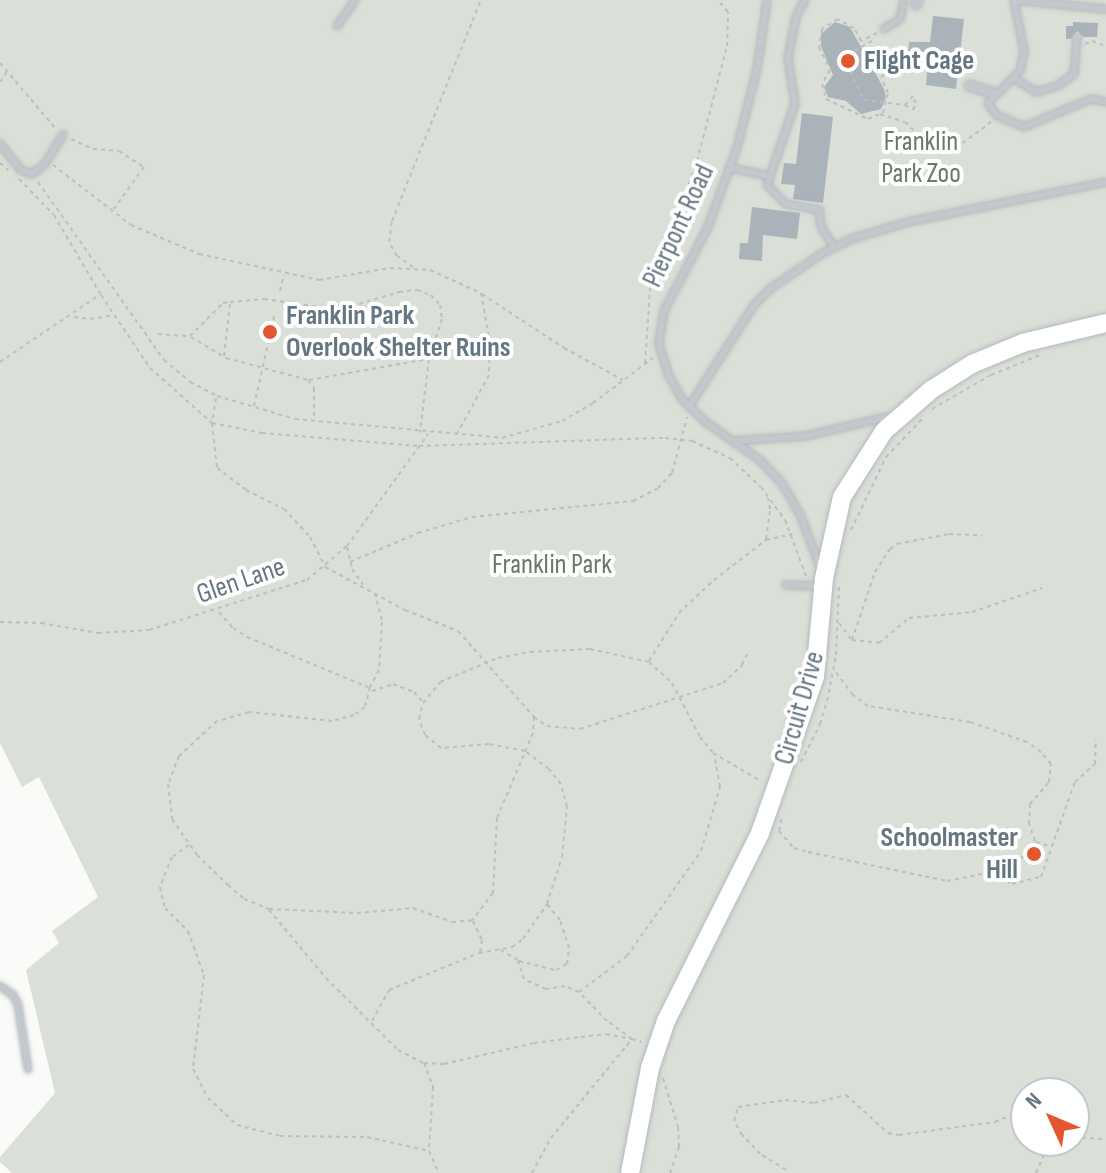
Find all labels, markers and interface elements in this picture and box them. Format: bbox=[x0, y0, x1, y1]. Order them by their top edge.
place label: Flight Cage bbox=[864, 44, 974, 78]
marker: Flight Cage bbox=[839, 52, 857, 70]
park label: Franklin Park Zoo bbox=[881, 125, 961, 191]
street label: Pierpont Road bbox=[636, 159, 722, 293]
place label: Franklin Park Overlook Shelter Ruins bbox=[286, 299, 510, 365]
marker: Franklin Park Overlook Shelter Ruins bbox=[261, 323, 279, 341]
park label: Franklin Park bbox=[492, 548, 612, 582]
street label: Glen Lane bbox=[192, 550, 290, 612]
street label: Circuit Drive bbox=[768, 647, 832, 769]
place label: Schoolmaster Hill bbox=[881, 821, 1018, 887]
marker: Schoolmaster Hill bbox=[1025, 845, 1043, 863]
north arrow bbox=[1010, 1077, 1090, 1157]
text: N bbox=[1020, 1088, 1048, 1115]

